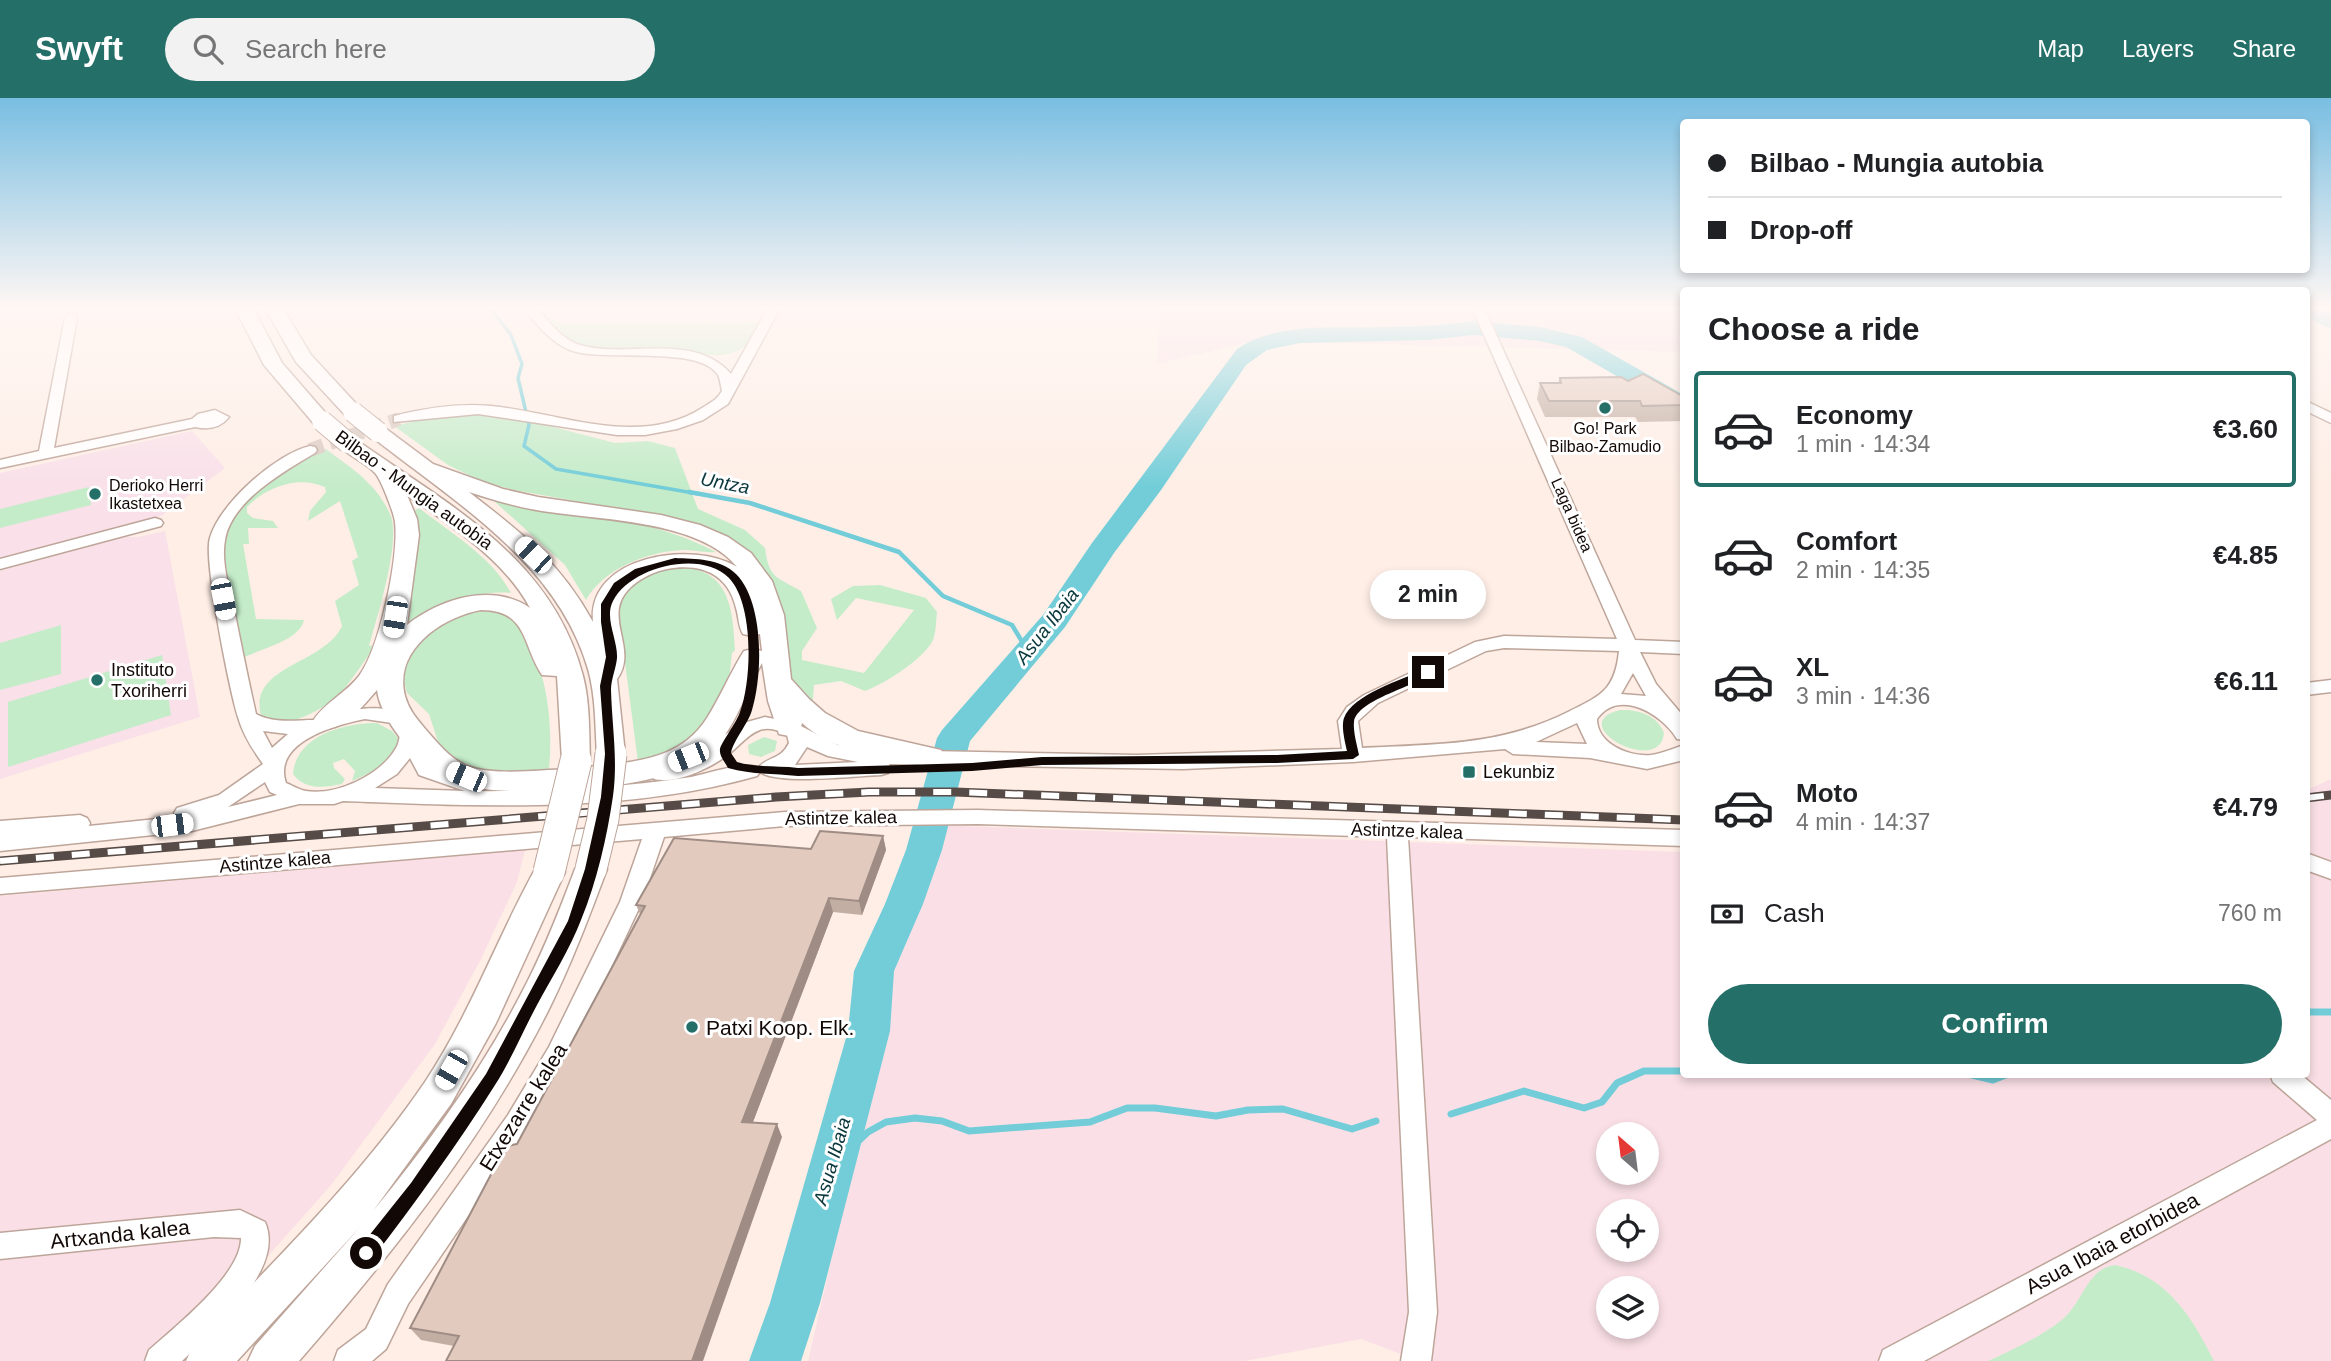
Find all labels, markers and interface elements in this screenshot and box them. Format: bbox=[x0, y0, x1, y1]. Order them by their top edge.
search box bbox=[165, 18, 655, 81]
text: Swyft bbox=[35, 30, 123, 67]
icon: search bbox=[189, 30, 227, 68]
text: Search here bbox=[245, 34, 387, 64]
text: Map bbox=[2037, 35, 2084, 62]
text: Layers bbox=[2122, 35, 2194, 62]
text: Share bbox=[2232, 35, 2296, 62]
text: Bilbao - Mungia autobia bbox=[1750, 148, 2043, 178]
text: Drop-off bbox=[1750, 215, 1853, 245]
text: Choose a ride bbox=[1708, 311, 1920, 347]
icon: car bbox=[1712, 398, 1775, 461]
marker: Go! Park Bilbao-Zamudio bbox=[1597, 400, 1613, 416]
text: Economy bbox=[1796, 400, 1913, 430]
text: €3.60 bbox=[2213, 414, 2278, 444]
place label: Go! Park Bilbao-Zamudio bbox=[1549, 420, 1661, 455]
street label: Bilbao - Mungia autobia bbox=[332, 426, 497, 554]
text: 1 min · 14:34 bbox=[1796, 431, 1930, 457]
water label: Untza bbox=[699, 468, 751, 498]
street label: Laga bidea bbox=[1548, 475, 1596, 555]
place label: Derioko Herri Ikastetxea bbox=[109, 477, 203, 512]
marker: Derioko Herri Ikastetxea bbox=[87, 486, 103, 502]
icon: car bbox=[1712, 524, 1775, 587]
text: Comfort bbox=[1796, 526, 1897, 556]
car bbox=[511, 533, 556, 577]
text: €4.85 bbox=[2213, 540, 2278, 570]
text: 2 min · 14:35 bbox=[1796, 557, 1930, 583]
callout: 2 min bbox=[1370, 570, 1486, 620]
car bbox=[209, 576, 238, 622]
text: 2 min bbox=[1398, 581, 1458, 607]
water label: Asua Ibaia bbox=[1010, 584, 1083, 669]
car bbox=[382, 595, 409, 639]
icon: car bbox=[1712, 650, 1775, 713]
text: XL bbox=[1796, 652, 1829, 682]
route end bbox=[1412, 656, 1444, 688]
place label: Instituto Txoriherri bbox=[111, 660, 187, 701]
text: €6.11 bbox=[2214, 666, 2278, 696]
marker: Instituto Txoriherri bbox=[89, 672, 105, 688]
text: 3 min · 14:36 bbox=[1796, 683, 1930, 709]
car bbox=[665, 739, 712, 775]
car bbox=[443, 759, 490, 795]
place label: Lekunbiz bbox=[1483, 762, 1555, 782]
marker: Lekunbiz bbox=[1461, 764, 1477, 780]
icon: car bbox=[1712, 776, 1775, 839]
text: Moto bbox=[1796, 778, 1858, 808]
text: €4.79 bbox=[2213, 792, 2278, 822]
street label: Astintze kalea bbox=[785, 807, 898, 829]
text: 4 min · 14:37 bbox=[1796, 809, 1930, 835]
car bbox=[150, 812, 195, 838]
street label: Astintze kalea bbox=[1351, 819, 1464, 843]
street label: Astintze kalea bbox=[218, 847, 333, 877]
icon: cash bbox=[1708, 895, 1746, 933]
text: Cash bbox=[1764, 898, 1825, 928]
text: 760 m bbox=[2218, 900, 2282, 926]
button: Confirm bbox=[1708, 984, 2282, 1064]
place label: Patxi Koop. Elk. bbox=[706, 1016, 854, 1039]
marker: Patxi Koop. Elk. bbox=[684, 1019, 700, 1035]
street label: Etxezarre kalea bbox=[475, 1039, 572, 1175]
car bbox=[432, 1047, 471, 1093]
water label: Asua Ibaia bbox=[809, 1115, 854, 1208]
north arrow bbox=[1596, 1122, 1659, 1185]
map controls bbox=[1596, 1122, 1659, 1339]
street label: Asua Ibaia etorbidea bbox=[2022, 1187, 2203, 1298]
button: locate bbox=[1596, 1199, 1659, 1262]
street label: Artxanda kalea bbox=[49, 1215, 191, 1253]
route start bbox=[350, 1237, 382, 1269]
button: layers bbox=[1596, 1276, 1659, 1339]

